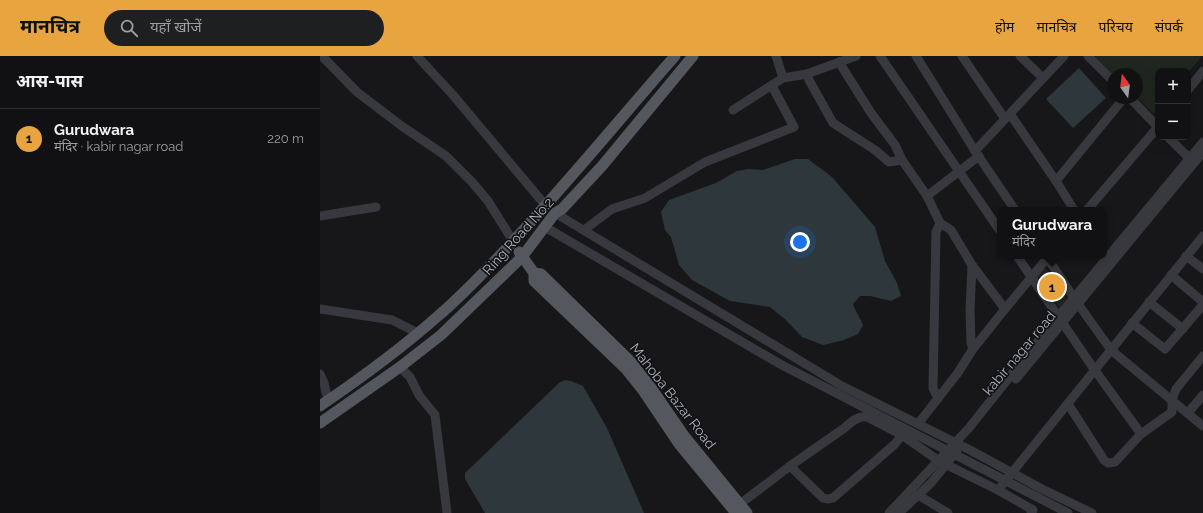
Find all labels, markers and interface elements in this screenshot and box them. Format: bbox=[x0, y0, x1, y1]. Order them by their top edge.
search box bbox=[104, 10, 384, 46]
text: मानचित्र bbox=[20, 15, 80, 37]
icon: search bbox=[118, 17, 140, 39]
text: यहाँ खोजें bbox=[150, 18, 202, 36]
text: होम bbox=[995, 19, 1014, 35]
text: मानचित्र bbox=[1036, 19, 1077, 35]
text: परिचय bbox=[1099, 19, 1133, 35]
text: संपर्क bbox=[1155, 19, 1183, 35]
north arrow bbox=[1107, 68, 1143, 104]
map controls bbox=[1155, 68, 1191, 140]
button: + bbox=[1155, 68, 1191, 104]
text: आस-पास bbox=[16, 71, 83, 91]
button: − bbox=[1155, 104, 1191, 140]
text: Gurudwara bbox=[54, 121, 134, 139]
text: 1 bbox=[26, 131, 32, 146]
text: 220 m bbox=[267, 131, 304, 146]
text: मंदिर · kabir nagar road bbox=[54, 139, 183, 154]
street label: Ring Road No.2 bbox=[479, 194, 557, 278]
popup bbox=[997, 207, 1107, 259]
text: Gurudwara bbox=[1012, 216, 1092, 234]
your location bbox=[790, 232, 810, 252]
text: मंदिर bbox=[1012, 234, 1035, 249]
pin: 1 bbox=[1039, 272, 1065, 302]
street label: kabir nagar road bbox=[979, 308, 1059, 398]
street label: Mahoba Bazar Road bbox=[627, 340, 719, 452]

